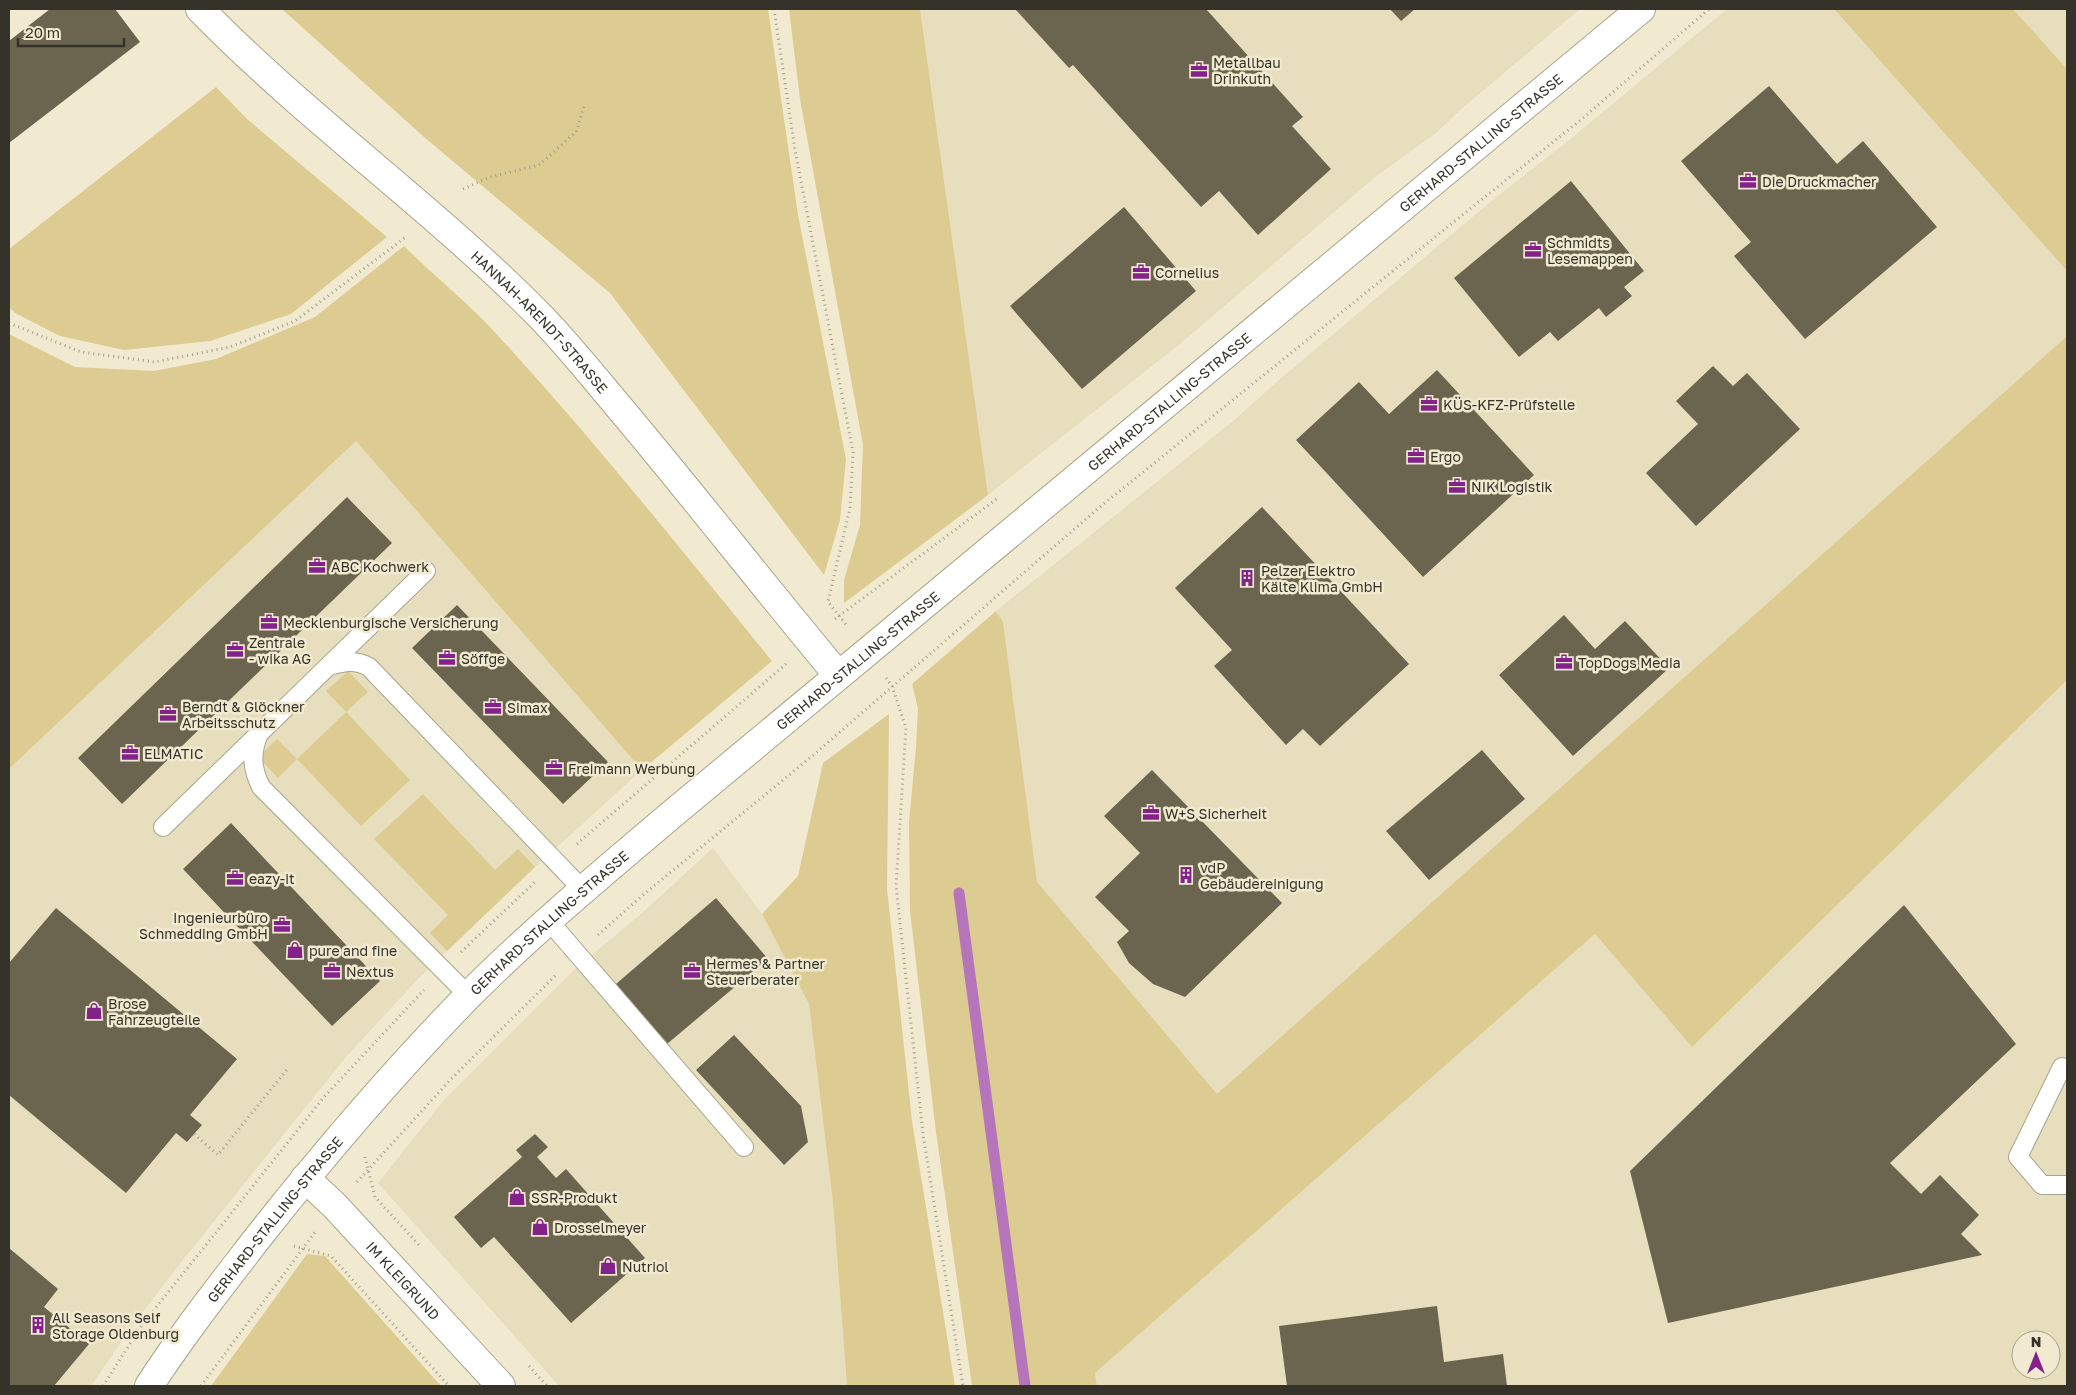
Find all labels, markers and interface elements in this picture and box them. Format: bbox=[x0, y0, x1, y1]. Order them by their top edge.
scale bar bbox=[18, 15, 124, 47]
text: 20 m bbox=[25, 23, 60, 41]
place label: Metallbau Drinkuth bbox=[1213, 54, 1281, 87]
office icon: Metallbau Drinkuth bbox=[1189, 60, 1209, 80]
street label: GERHARD-STALLING-STRASSE bbox=[1395, 70, 1566, 215]
office icon: Die Druckmacher bbox=[1738, 171, 1758, 191]
place label: Die Druckmacher bbox=[1762, 173, 1877, 190]
place label: Schmidts Lesemappen bbox=[1547, 234, 1633, 267]
office icon: Schmidts Lesemappen bbox=[1523, 240, 1543, 260]
street label: HANNAH-ARENDT-STRASSE bbox=[468, 246, 612, 396]
office icon: Cornelius bbox=[1131, 262, 1151, 282]
place label: Cornelius bbox=[1155, 264, 1219, 281]
street label: GERHARD-STALLING-STRASSE bbox=[1084, 328, 1254, 474]
office icon: KÜS-KFZ-Prüfstelle bbox=[1419, 394, 1439, 414]
place label: KÜS-KFZ-Prüfstelle bbox=[1443, 396, 1575, 413]
office icon: Ergo bbox=[1406, 446, 1426, 466]
place label: Ergo bbox=[1430, 448, 1461, 465]
office icon: NIK Logistik bbox=[1447, 476, 1467, 496]
place label: NIK Logistik bbox=[1471, 478, 1553, 495]
office icon: ABC Kochwerk bbox=[307, 556, 327, 576]
place label: ABC Kochwerk bbox=[331, 558, 429, 575]
place label: Pelzer Elektro Kälte Klima GmbH bbox=[1261, 562, 1383, 595]
building icon: Pelzer Elektro Kälte Klima GmbH bbox=[1237, 568, 1257, 588]
street label: GERHARD-STALLING-STRASSE bbox=[772, 587, 943, 733]
office icon: Mecklenburgische Versicherung bbox=[259, 612, 279, 632]
place label: Mecklenburgische Versicherung bbox=[283, 614, 499, 631]
place label: Zentrale - wika AG bbox=[249, 634, 311, 667]
office icon: Zentrale - wika AG bbox=[225, 640, 245, 660]
office icon: Söffge bbox=[437, 648, 457, 668]
place label: Söffge bbox=[461, 650, 505, 667]
office icon: TopDogs Media bbox=[1554, 652, 1574, 672]
place label: TopDogs Media bbox=[1578, 654, 1681, 671]
office icon: Simax bbox=[483, 697, 503, 717]
place label: Berndt & Glöckner Arbeitsschutz bbox=[182, 698, 305, 731]
place label: Simax bbox=[507, 699, 548, 716]
office icon: Berndt & Glöckner Arbeitsschutz bbox=[158, 704, 178, 724]
office icon: ELMATIC bbox=[120, 743, 140, 763]
place label: ELMATIC bbox=[144, 745, 203, 762]
office icon: Freimann Werbung bbox=[544, 758, 564, 778]
place label: Freimann Werbung bbox=[568, 760, 695, 777]
office icon: W+S Sicherheit bbox=[1141, 803, 1161, 823]
place label: W+S Sicherheit bbox=[1165, 805, 1267, 822]
street label: GERHARD-STALLING-STRASSE bbox=[466, 846, 632, 998]
place label: vdP Gebäudereinigung bbox=[1200, 859, 1324, 892]
building icon: vdP Gebäudereinigung bbox=[1176, 865, 1196, 885]
office icon: eazy-it bbox=[225, 868, 245, 888]
place label: eazy-it bbox=[249, 870, 295, 887]
place label: Ingenieurbüro Schmedding GmbH bbox=[139, 909, 268, 942]
office icon: Ingenieurbüro Schmedding GmbH bbox=[272, 915, 292, 935]
shop icon: pure and fine bbox=[285, 940, 305, 960]
place label: pure and fine bbox=[309, 942, 397, 959]
place label: Hermes & Partner Steuerberater bbox=[706, 955, 826, 988]
office icon: Nextus bbox=[322, 961, 342, 981]
office icon: Hermes & Partner Steuerberater bbox=[682, 961, 702, 981]
place label: Nextus bbox=[346, 963, 394, 980]
place label: Brose Fahrzeugteile bbox=[108, 995, 200, 1028]
shop icon: Brose Fahrzeugteile bbox=[84, 1001, 104, 1021]
street label: GERHARD-STALLING-STRASSE bbox=[203, 1133, 346, 1305]
shop icon: SSR-Produkt bbox=[507, 1187, 527, 1207]
place label: SSR-Produkt bbox=[531, 1189, 618, 1206]
shop icon: Drosselmeyer bbox=[530, 1217, 550, 1237]
place label: Drosselmeyer bbox=[554, 1219, 647, 1236]
street label: IM KLEIGRUND bbox=[363, 1238, 444, 1323]
shop icon: Nutriol bbox=[598, 1256, 618, 1276]
place label: Nutriol bbox=[622, 1258, 669, 1275]
place label: All Seasons Self Storage Oldenburg bbox=[52, 1309, 179, 1342]
building icon: All Seasons Self Storage Oldenburg bbox=[28, 1315, 48, 1335]
north arrow bbox=[2011, 1330, 2061, 1380]
text: N bbox=[2031, 1333, 2041, 1350]

